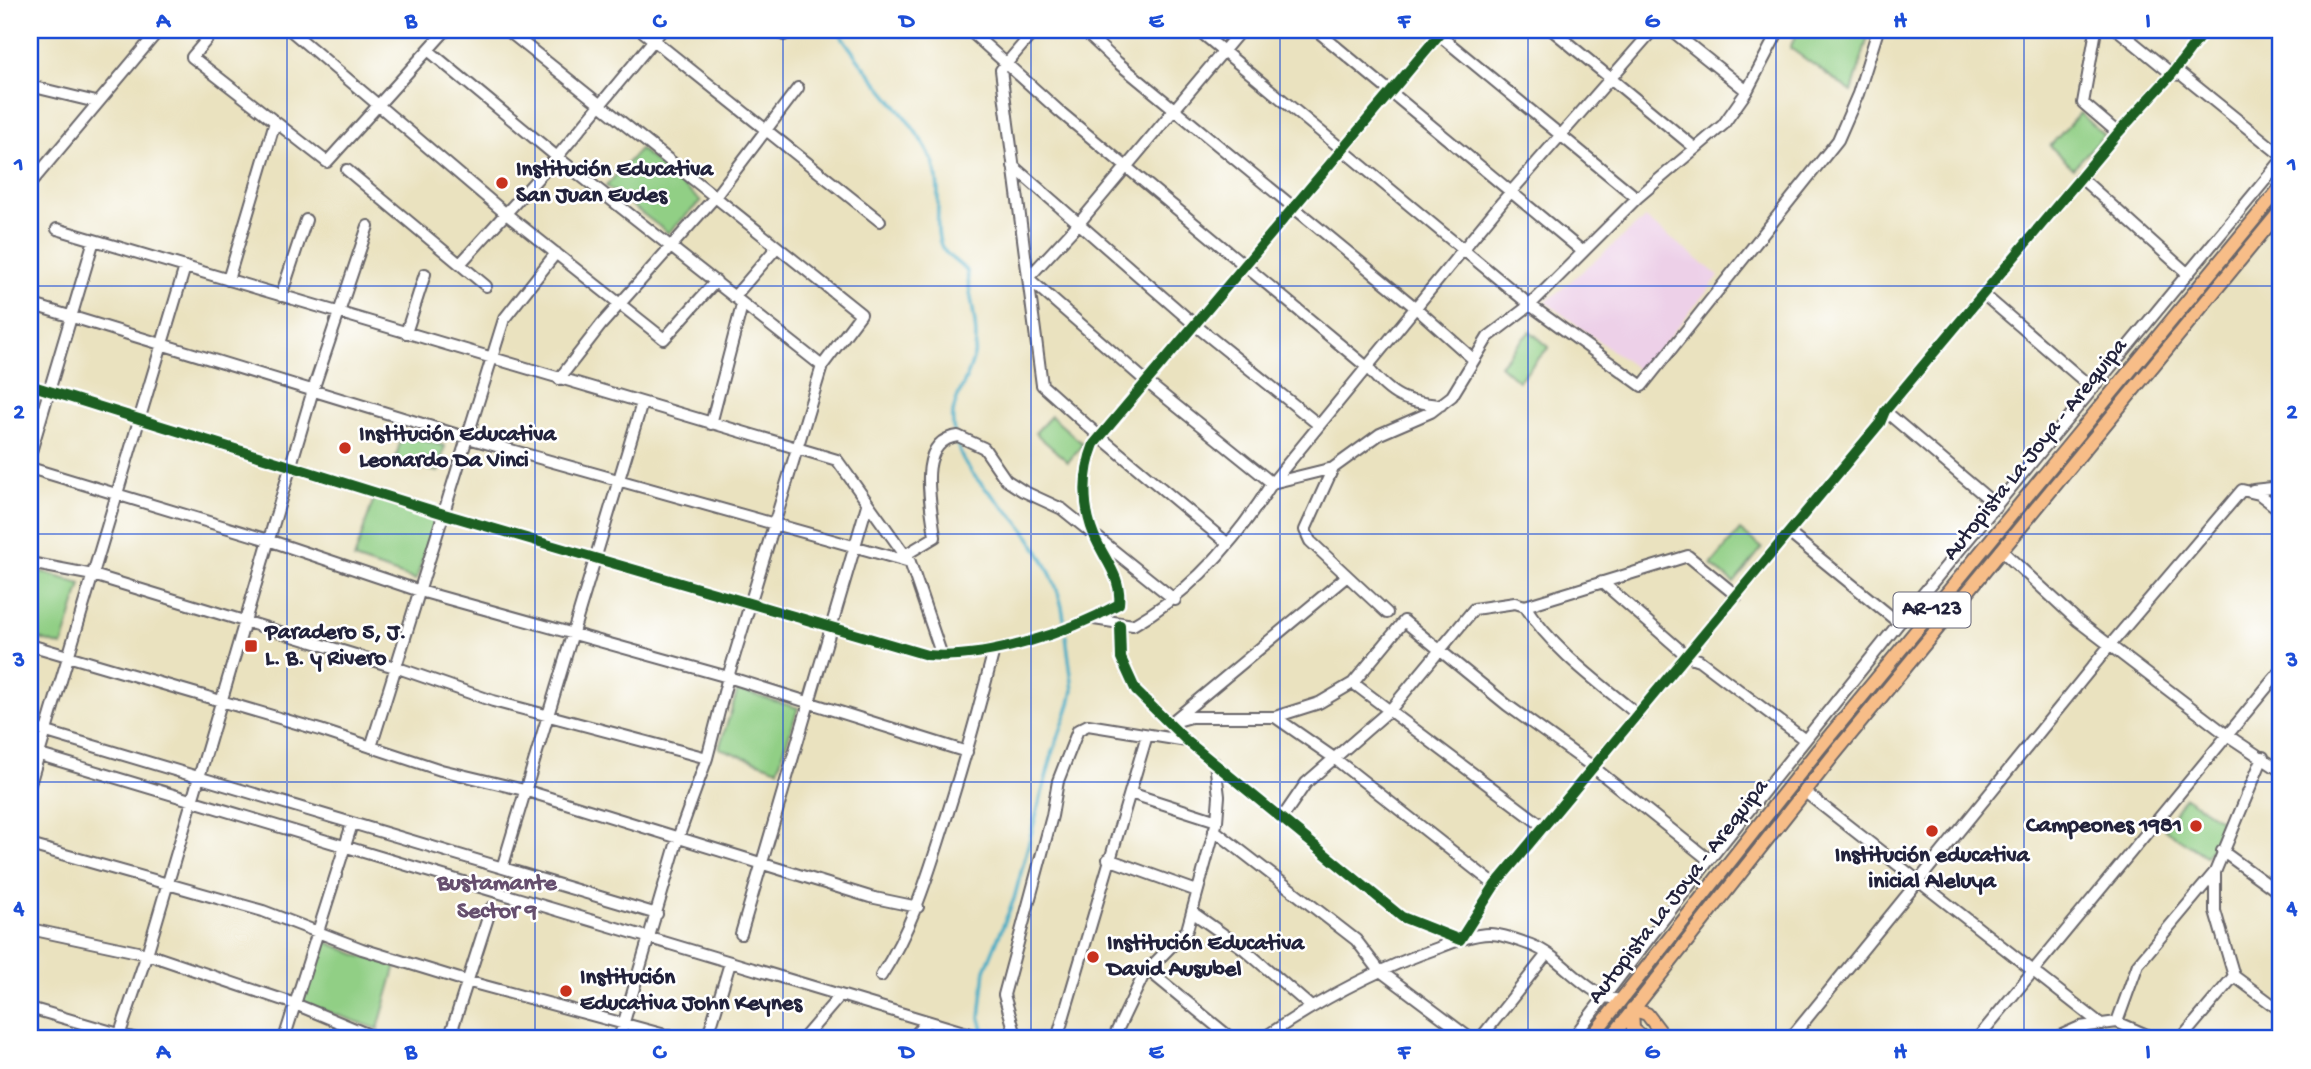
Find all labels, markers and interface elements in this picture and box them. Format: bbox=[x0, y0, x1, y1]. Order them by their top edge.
text: A bbox=[155, 9, 171, 36]
text: B bbox=[404, 9, 418, 36]
text: C bbox=[653, 9, 668, 36]
text: D bbox=[898, 9, 916, 36]
text: E bbox=[1149, 9, 1165, 36]
text: F bbox=[1397, 9, 1412, 36]
text: G bbox=[1645, 9, 1661, 36]
text: H bbox=[1893, 9, 1907, 36]
text: I bbox=[2145, 9, 2151, 36]
text: 1 bbox=[13, 152, 24, 179]
text: 1 bbox=[2286, 152, 2297, 179]
place label: Institución Educativa San Juan Eudes bbox=[516, 157, 714, 210]
marker: Institución Educativa San Juan Eudes bbox=[494, 175, 510, 191]
street label: Autopista La Joya - Arequipa bbox=[1938, 332, 2135, 567]
text: 2 bbox=[13, 400, 25, 427]
text: 2 bbox=[2286, 400, 2298, 427]
place label: Institución Educativa Leonardo Da Vinci bbox=[359, 422, 557, 475]
marker: Institución Educativa Leonardo Da Vinci bbox=[337, 440, 353, 456]
road number: AR-123 bbox=[1894, 592, 1970, 628]
place label: Paradero 5, J. L. B. y Rivero bbox=[263, 620, 406, 673]
marker: Paradero 5, J. L. B. y Rivero bbox=[243, 638, 259, 654]
text: 3 bbox=[12, 648, 25, 675]
text: 3 bbox=[2285, 648, 2298, 675]
street label: Autopista La Joya - Arequipa bbox=[1583, 773, 1776, 1010]
place label: Campeones 1981 bbox=[2026, 813, 2182, 840]
marker: Campeones 1981 bbox=[2188, 818, 2204, 834]
marker: Institución educativa inicial Aleluya bbox=[1924, 823, 1940, 839]
place label: Institución educativa inicial Aleluya bbox=[1835, 843, 2031, 896]
district label: Bustamante Sector 9 bbox=[436, 870, 558, 927]
text: 4 bbox=[13, 896, 25, 923]
text: 4 bbox=[2286, 896, 2298, 923]
place label: Institución Educativa David Ausubel bbox=[1105, 931, 1305, 984]
marker: Institución Educativa David Ausubel bbox=[1085, 949, 1101, 965]
place label: Institución Educativa John Keynes bbox=[580, 965, 803, 1018]
marker: Institución Educativa John Keynes bbox=[558, 983, 574, 999]
text: A bbox=[155, 1040, 171, 1067]
text: B bbox=[404, 1040, 418, 1067]
text: C bbox=[653, 1040, 668, 1067]
text: D bbox=[898, 1040, 916, 1067]
text: E bbox=[1149, 1040, 1165, 1067]
text: F bbox=[1397, 1040, 1412, 1067]
text: G bbox=[1645, 1040, 1661, 1067]
text: H bbox=[1893, 1040, 1907, 1067]
text: I bbox=[2145, 1040, 2151, 1067]

